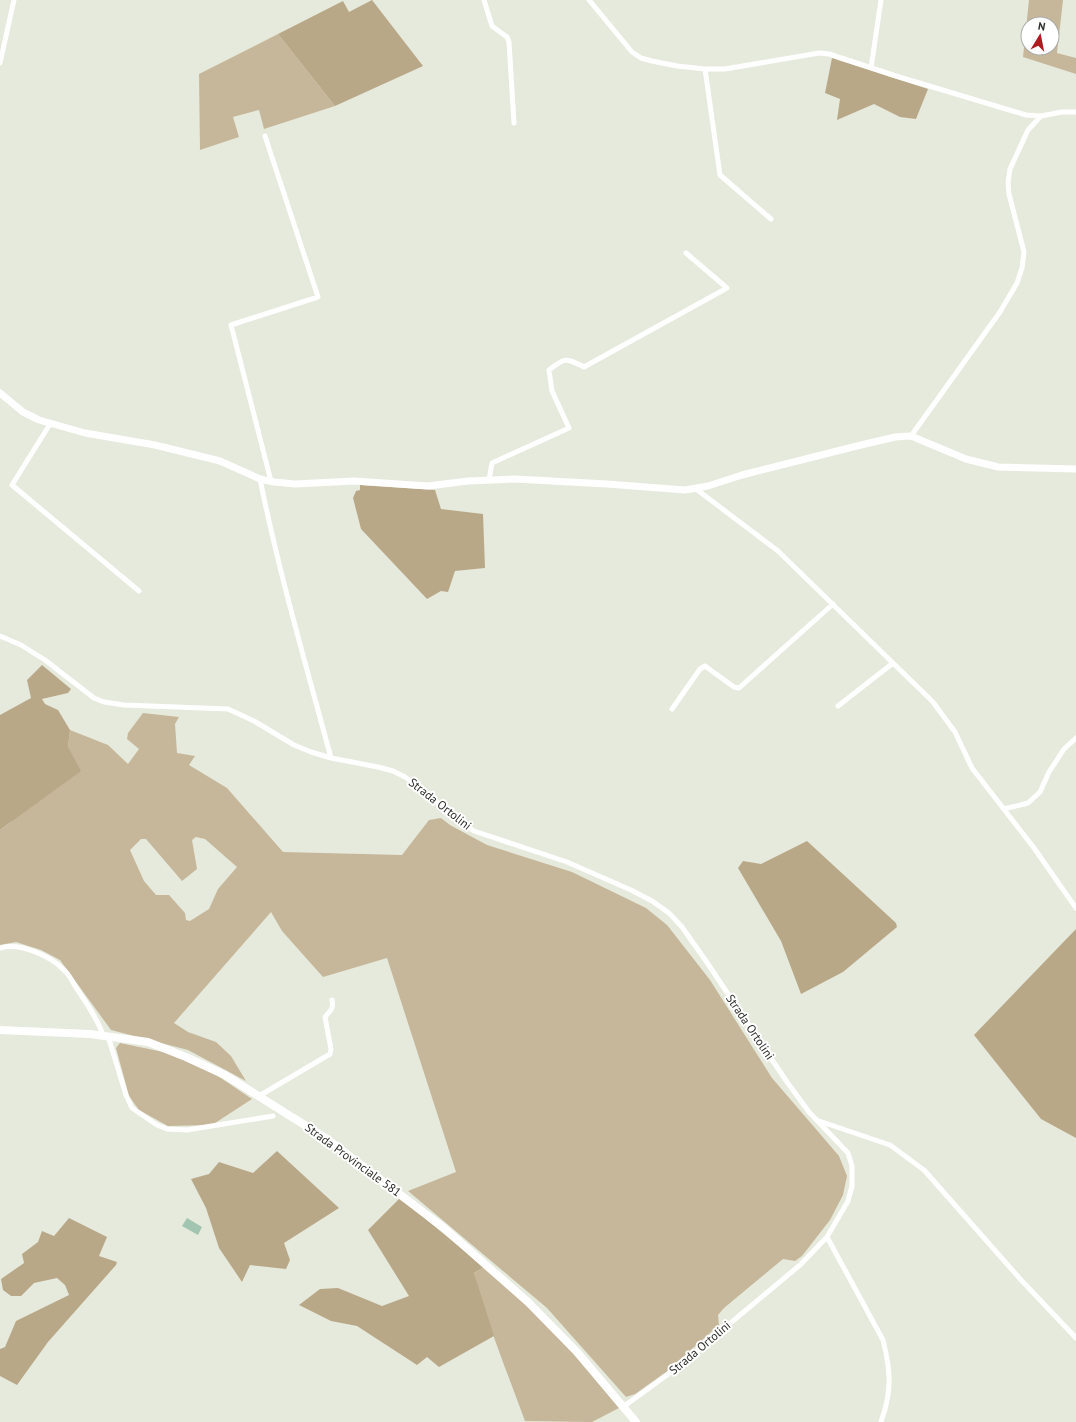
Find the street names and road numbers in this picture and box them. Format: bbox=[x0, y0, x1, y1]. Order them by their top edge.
street label: Strada Ortolini bbox=[406, 774, 475, 833]
street label: Strada Ortolini bbox=[723, 991, 778, 1062]
street label: Strada Provinciale 581 bbox=[302, 1120, 404, 1200]
street label: Strada Ortolini bbox=[666, 1318, 733, 1378]

